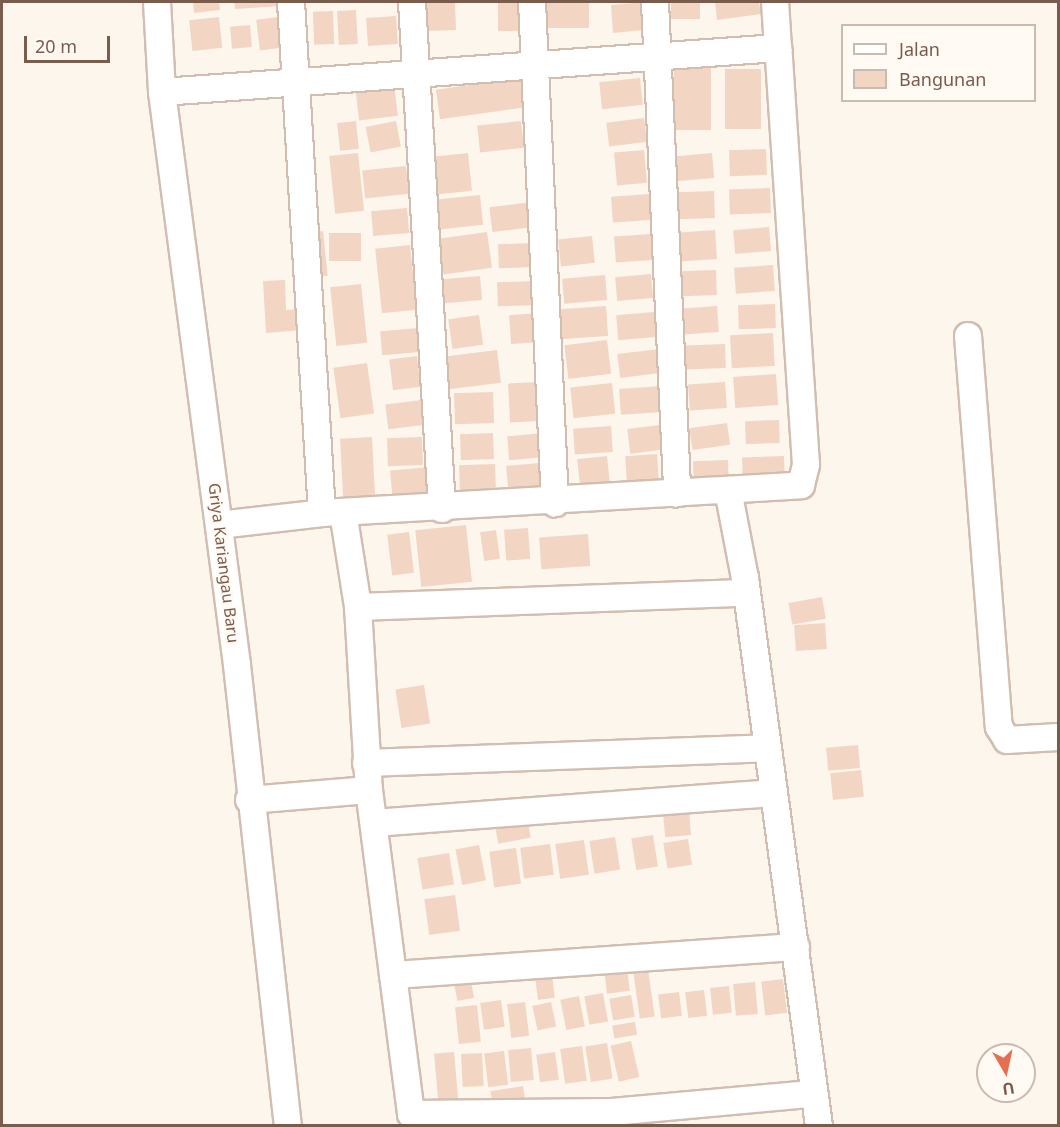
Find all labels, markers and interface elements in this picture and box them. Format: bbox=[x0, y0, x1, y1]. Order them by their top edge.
scale bar bbox=[27, 24, 112, 62]
legend bbox=[841, 24, 1036, 102]
text: 20 m bbox=[35, 34, 77, 58]
text: Jalan bbox=[899, 37, 940, 61]
text: Bangunan bbox=[899, 67, 986, 91]
street label: Griya Kariangau Baru bbox=[205, 482, 243, 644]
north arrow bbox=[976, 1043, 1036, 1103]
text: U bbox=[1001, 1077, 1016, 1101]

